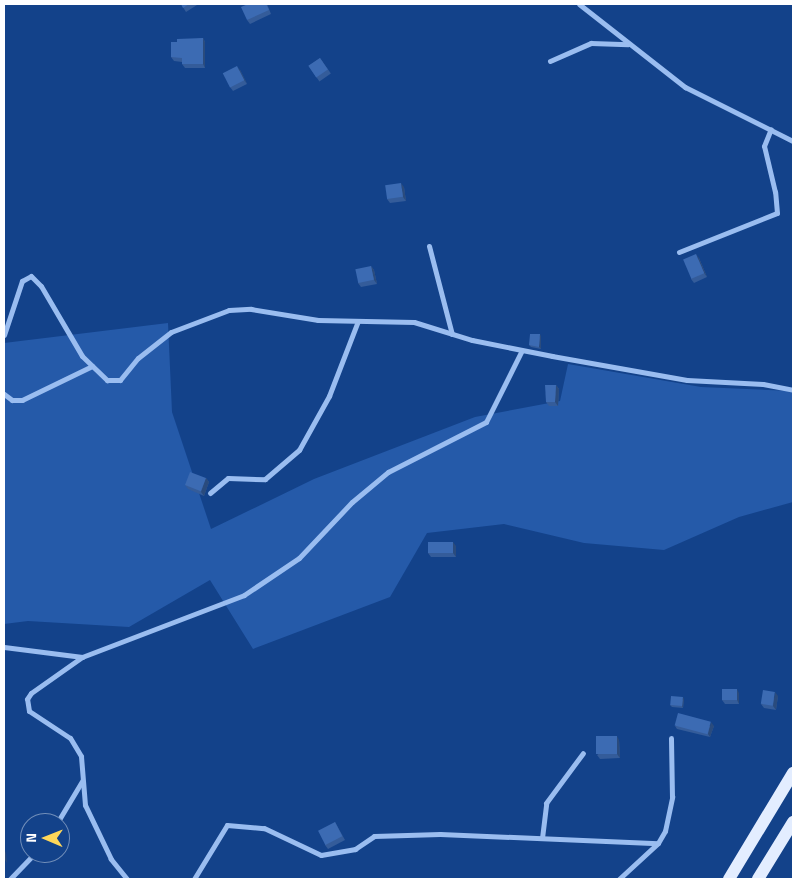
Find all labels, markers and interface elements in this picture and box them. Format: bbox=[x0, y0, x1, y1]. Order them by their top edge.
north arrow bbox=[20, 813, 70, 863]
text: N bbox=[20, 833, 41, 843]

